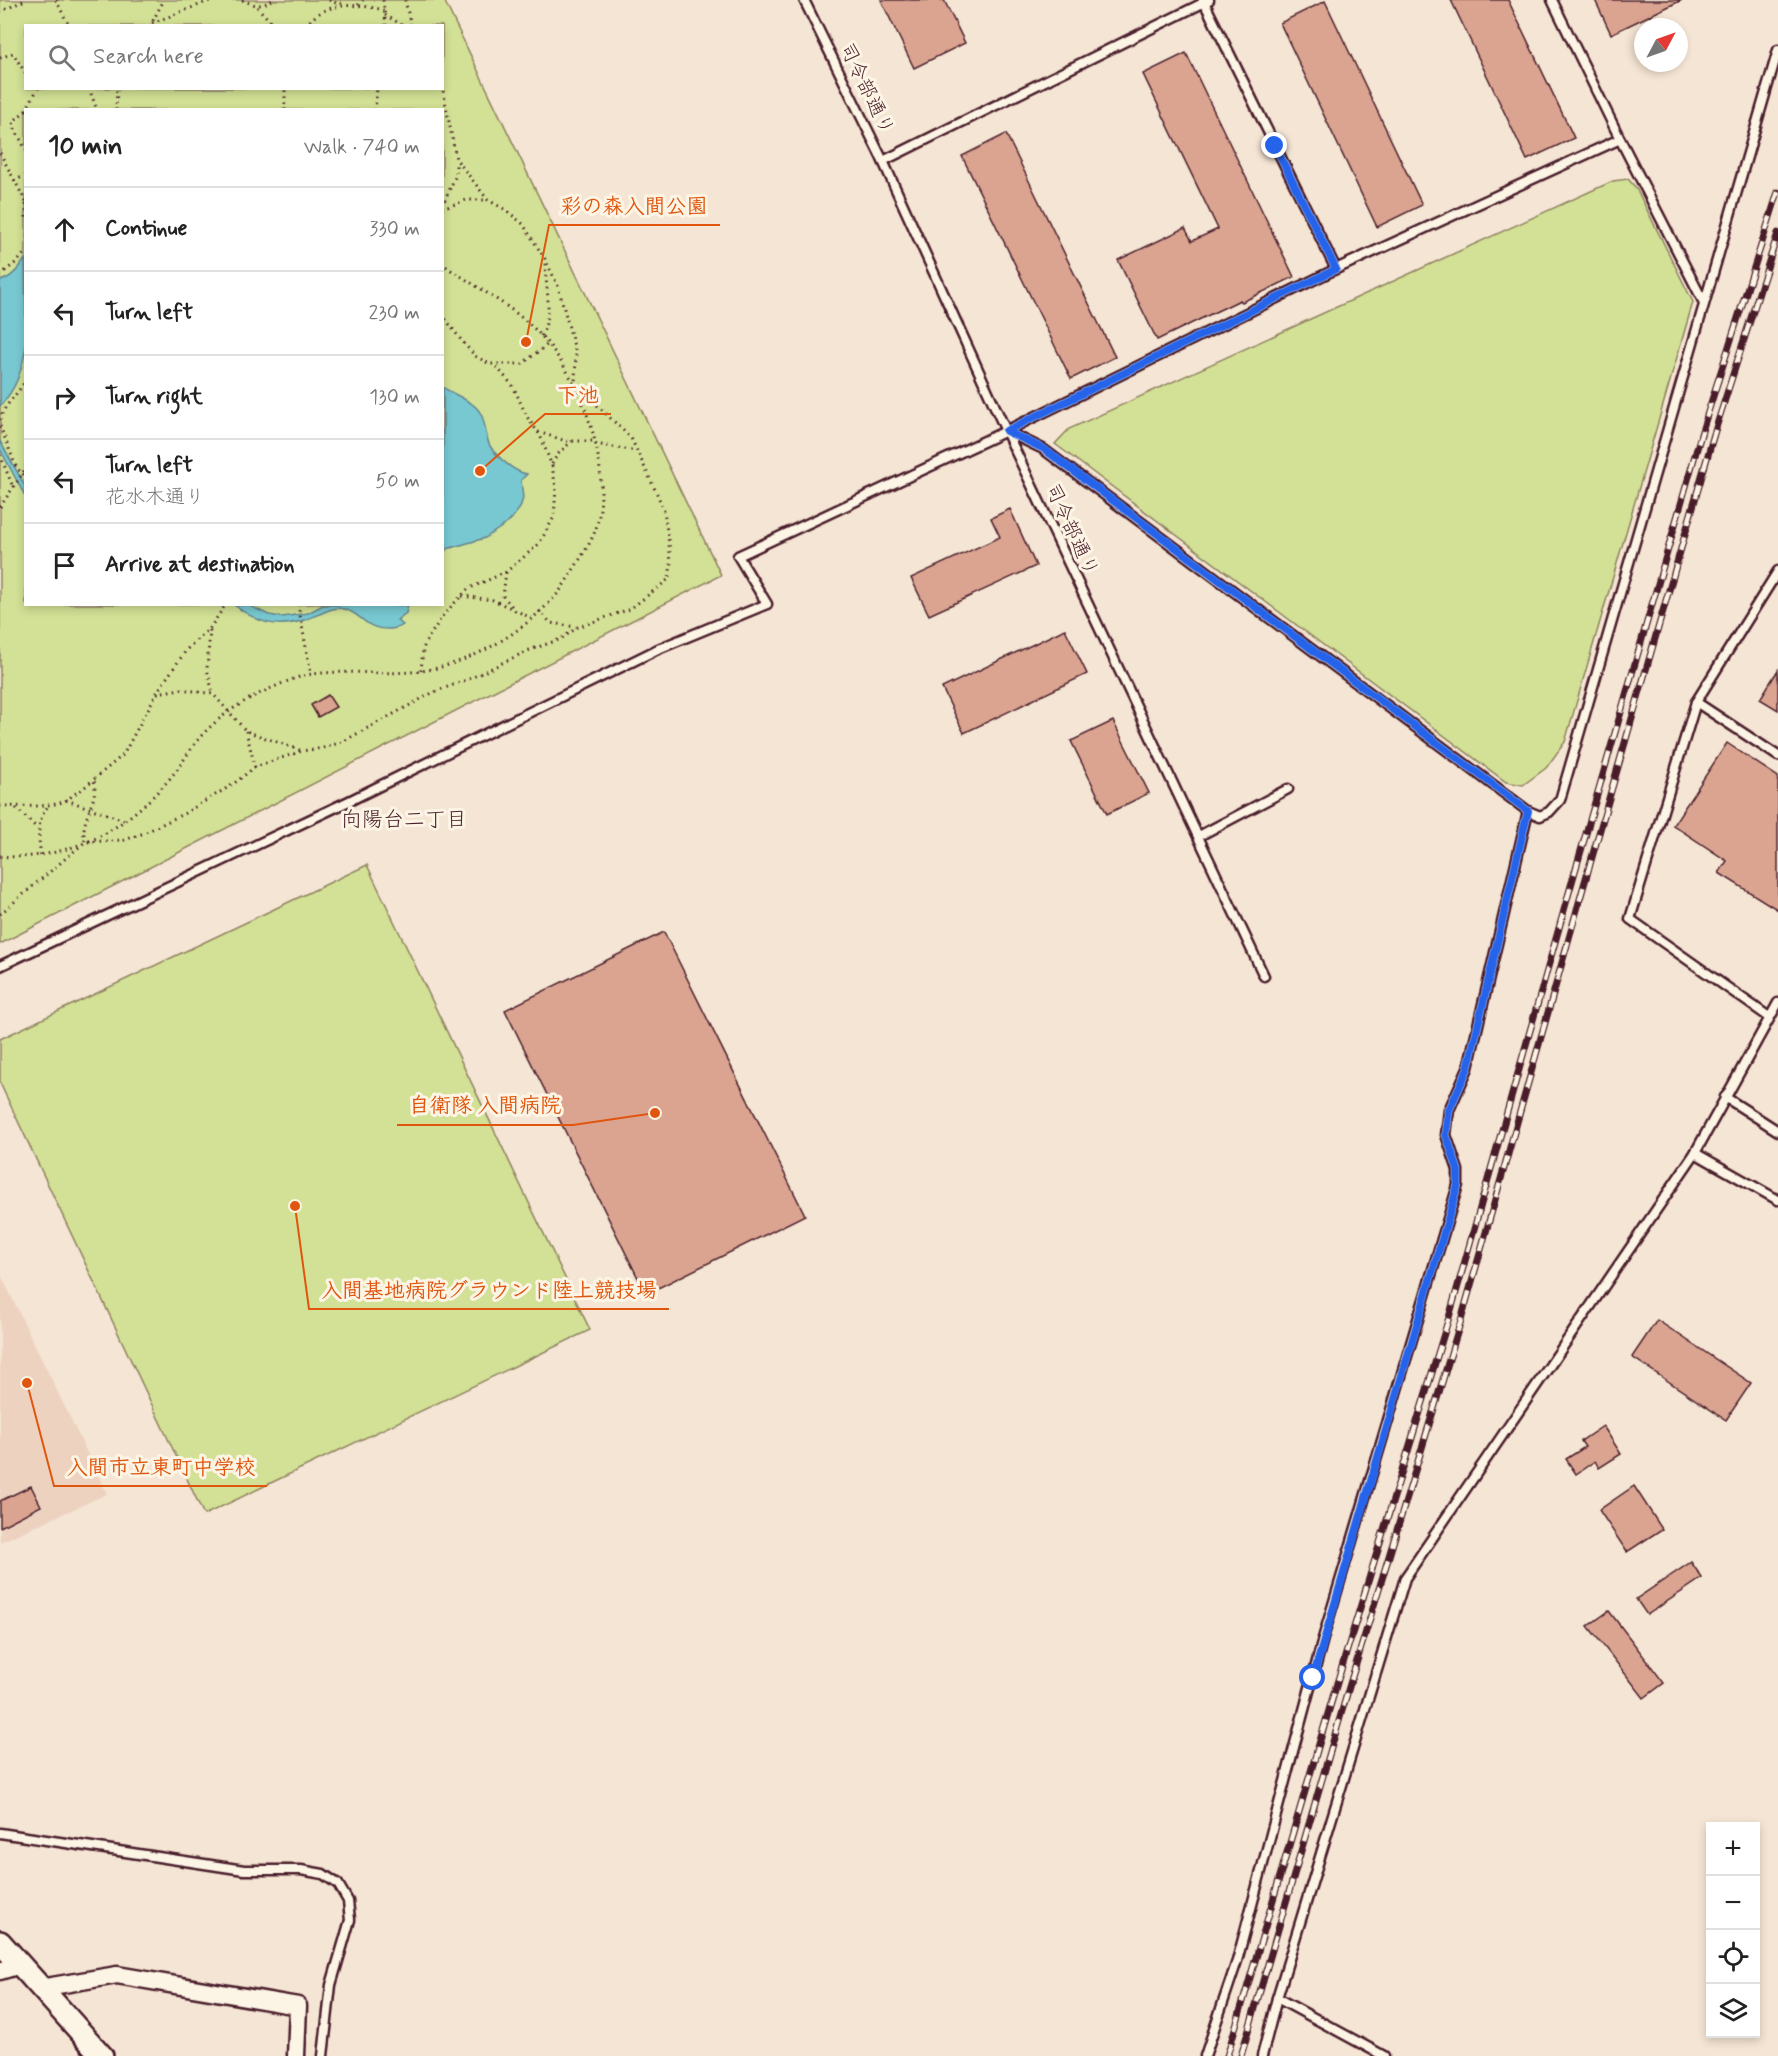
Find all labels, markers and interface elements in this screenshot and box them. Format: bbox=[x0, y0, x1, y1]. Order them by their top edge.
north arrow bbox=[1634, 18, 1688, 72]
search box bbox=[24, 24, 444, 90]
street label: 司令部通り bbox=[832, 38, 900, 140]
icon: search bbox=[45, 41, 78, 74]
text: Search here bbox=[93, 43, 204, 71]
text: 10 min bbox=[48, 130, 123, 164]
route end bbox=[1261, 132, 1287, 158]
text: Walk · 740 m bbox=[304, 134, 420, 161]
callout: 彩の森入間公園 bbox=[549, 186, 720, 225]
text: 彩の森入間公園 bbox=[561, 193, 708, 221]
icon: ahead bbox=[48, 213, 81, 246]
text: Continue bbox=[105, 215, 187, 243]
text: 330 m bbox=[369, 216, 420, 243]
icon: left bbox=[48, 297, 81, 330]
text: Turn left bbox=[105, 299, 193, 327]
text: 230 m bbox=[368, 300, 420, 327]
callout: 下池 bbox=[545, 375, 611, 414]
icon: right bbox=[48, 381, 81, 414]
text: 下池 bbox=[557, 382, 599, 410]
text: Turn right bbox=[105, 383, 203, 411]
text: 130 m bbox=[369, 384, 420, 411]
text: Turn left bbox=[105, 452, 193, 480]
icon: left bbox=[48, 465, 81, 498]
text: 50 m bbox=[375, 468, 420, 495]
street label: 司令部通り bbox=[1038, 479, 1104, 581]
text: 花水木通り bbox=[105, 484, 205, 511]
icon: arrive bbox=[48, 549, 81, 582]
text: Arrive at destination bbox=[105, 551, 295, 579]
district label: 向陽台二丁目 bbox=[341, 806, 467, 834]
callout: 自衛隊 入間病院 bbox=[397, 1086, 573, 1125]
text: 自衛隊 入間病院 bbox=[409, 1092, 561, 1120]
callout: 入間基地病院グラウンド陸上競技場 bbox=[309, 1270, 669, 1309]
text: 入間基地病院グラウンド陸上競技場 bbox=[321, 1277, 657, 1305]
callout: 入間市立東町中学校 bbox=[54, 1447, 267, 1486]
text: 入間市立東町中学校 bbox=[67, 1454, 256, 1482]
route start bbox=[1299, 1664, 1325, 1690]
map controls bbox=[1706, 1822, 1760, 2038]
button: + bbox=[1706, 1822, 1760, 1876]
button: − bbox=[1706, 1876, 1760, 1930]
button: locate bbox=[1706, 1930, 1760, 1984]
button: layers bbox=[1706, 1984, 1760, 2038]

